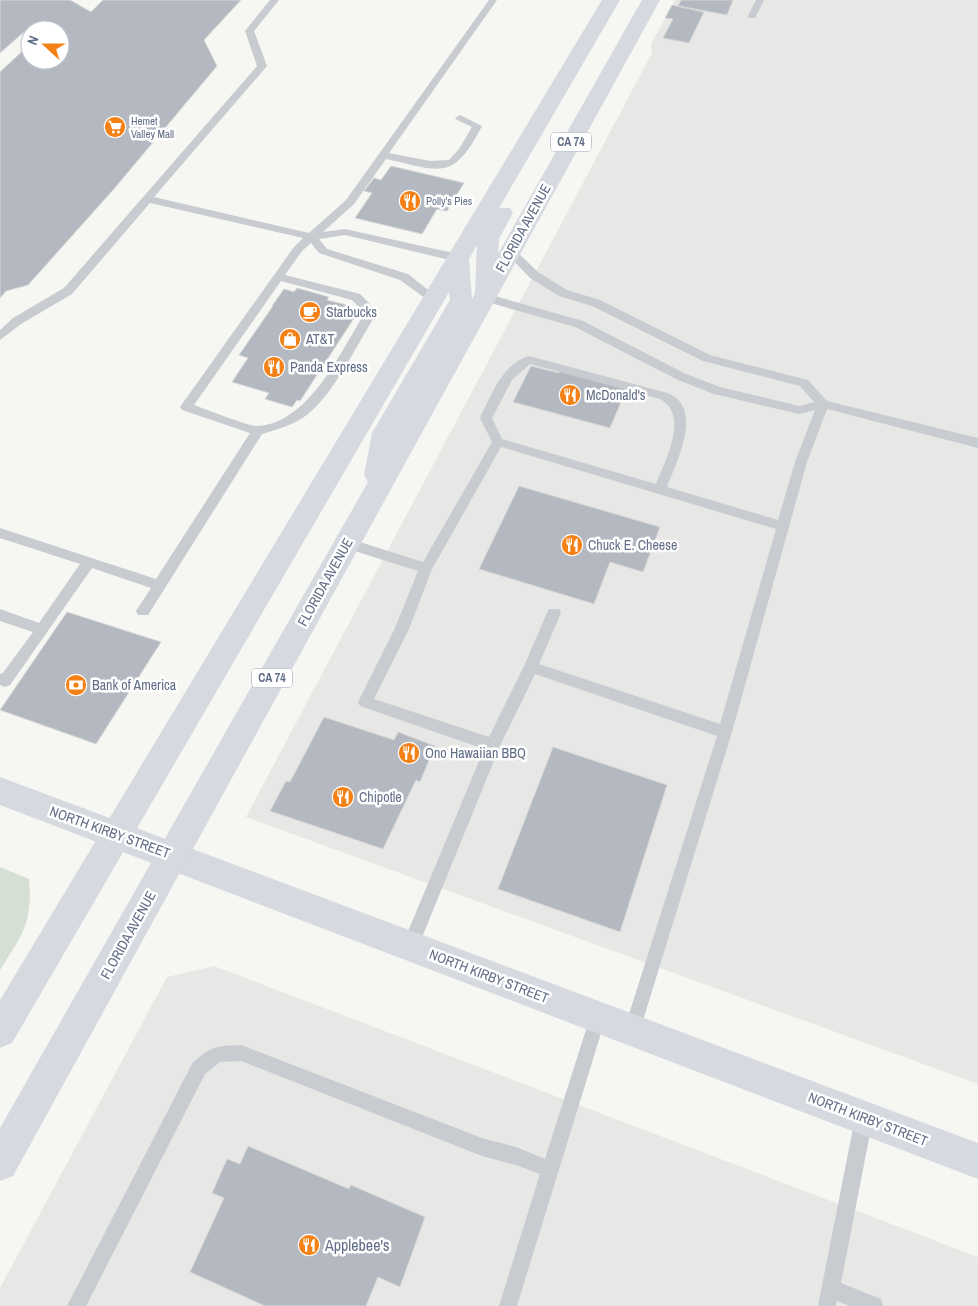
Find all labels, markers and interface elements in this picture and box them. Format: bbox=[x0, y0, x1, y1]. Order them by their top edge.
north arrow bbox=[20, 20, 70, 70]
text: N bbox=[23, 33, 43, 47]
place label: Hemet Valley Mall bbox=[131, 114, 174, 141]
supermarket icon: Hemet Valley Mall bbox=[103, 115, 127, 139]
road number: CA 74 bbox=[551, 132, 591, 152]
street label: FLORIDA AVENUE bbox=[491, 181, 555, 275]
restaurant icon: Polly's Pies bbox=[398, 189, 422, 213]
place label: Polly's Pies bbox=[426, 194, 473, 208]
cafe icon: Starbucks bbox=[298, 300, 322, 324]
place label: Starbucks bbox=[326, 303, 377, 321]
shop icon: AT&T bbox=[278, 327, 302, 351]
place label: AT&T bbox=[305, 330, 335, 348]
restaurant icon: Panda Express bbox=[262, 355, 286, 379]
place label: Panda Express bbox=[290, 358, 368, 376]
restaurant icon: McDonald's bbox=[558, 383, 582, 407]
place label: McDonald's bbox=[586, 386, 646, 404]
restaurant icon: Chuck E. Cheese bbox=[560, 533, 584, 557]
street label: FLORIDA AVENUE bbox=[293, 535, 357, 629]
place label: Chuck E. Cheese bbox=[588, 536, 677, 554]
road number: CA 74 bbox=[252, 668, 292, 688]
bank icon: Bank of America bbox=[64, 673, 88, 697]
place label: Bank of America bbox=[92, 676, 177, 694]
restaurant icon: Ono Hawaiian BBQ bbox=[397, 741, 421, 765]
place label: Ono Hawaiian BBQ bbox=[425, 744, 526, 762]
restaurant icon: Chipotle bbox=[331, 785, 355, 809]
place label: Chipotle bbox=[359, 788, 402, 806]
street label: NORTH KIRBY STREET bbox=[47, 802, 173, 862]
street label: FLORIDA AVENUE bbox=[96, 888, 160, 982]
street label: NORTH KIRBY STREET bbox=[427, 945, 551, 1007]
street label: NORTH KIRBY STREET bbox=[806, 1088, 930, 1150]
restaurant icon: Applebee's bbox=[297, 1233, 321, 1257]
place label: Applebee's bbox=[324, 1234, 390, 1256]

